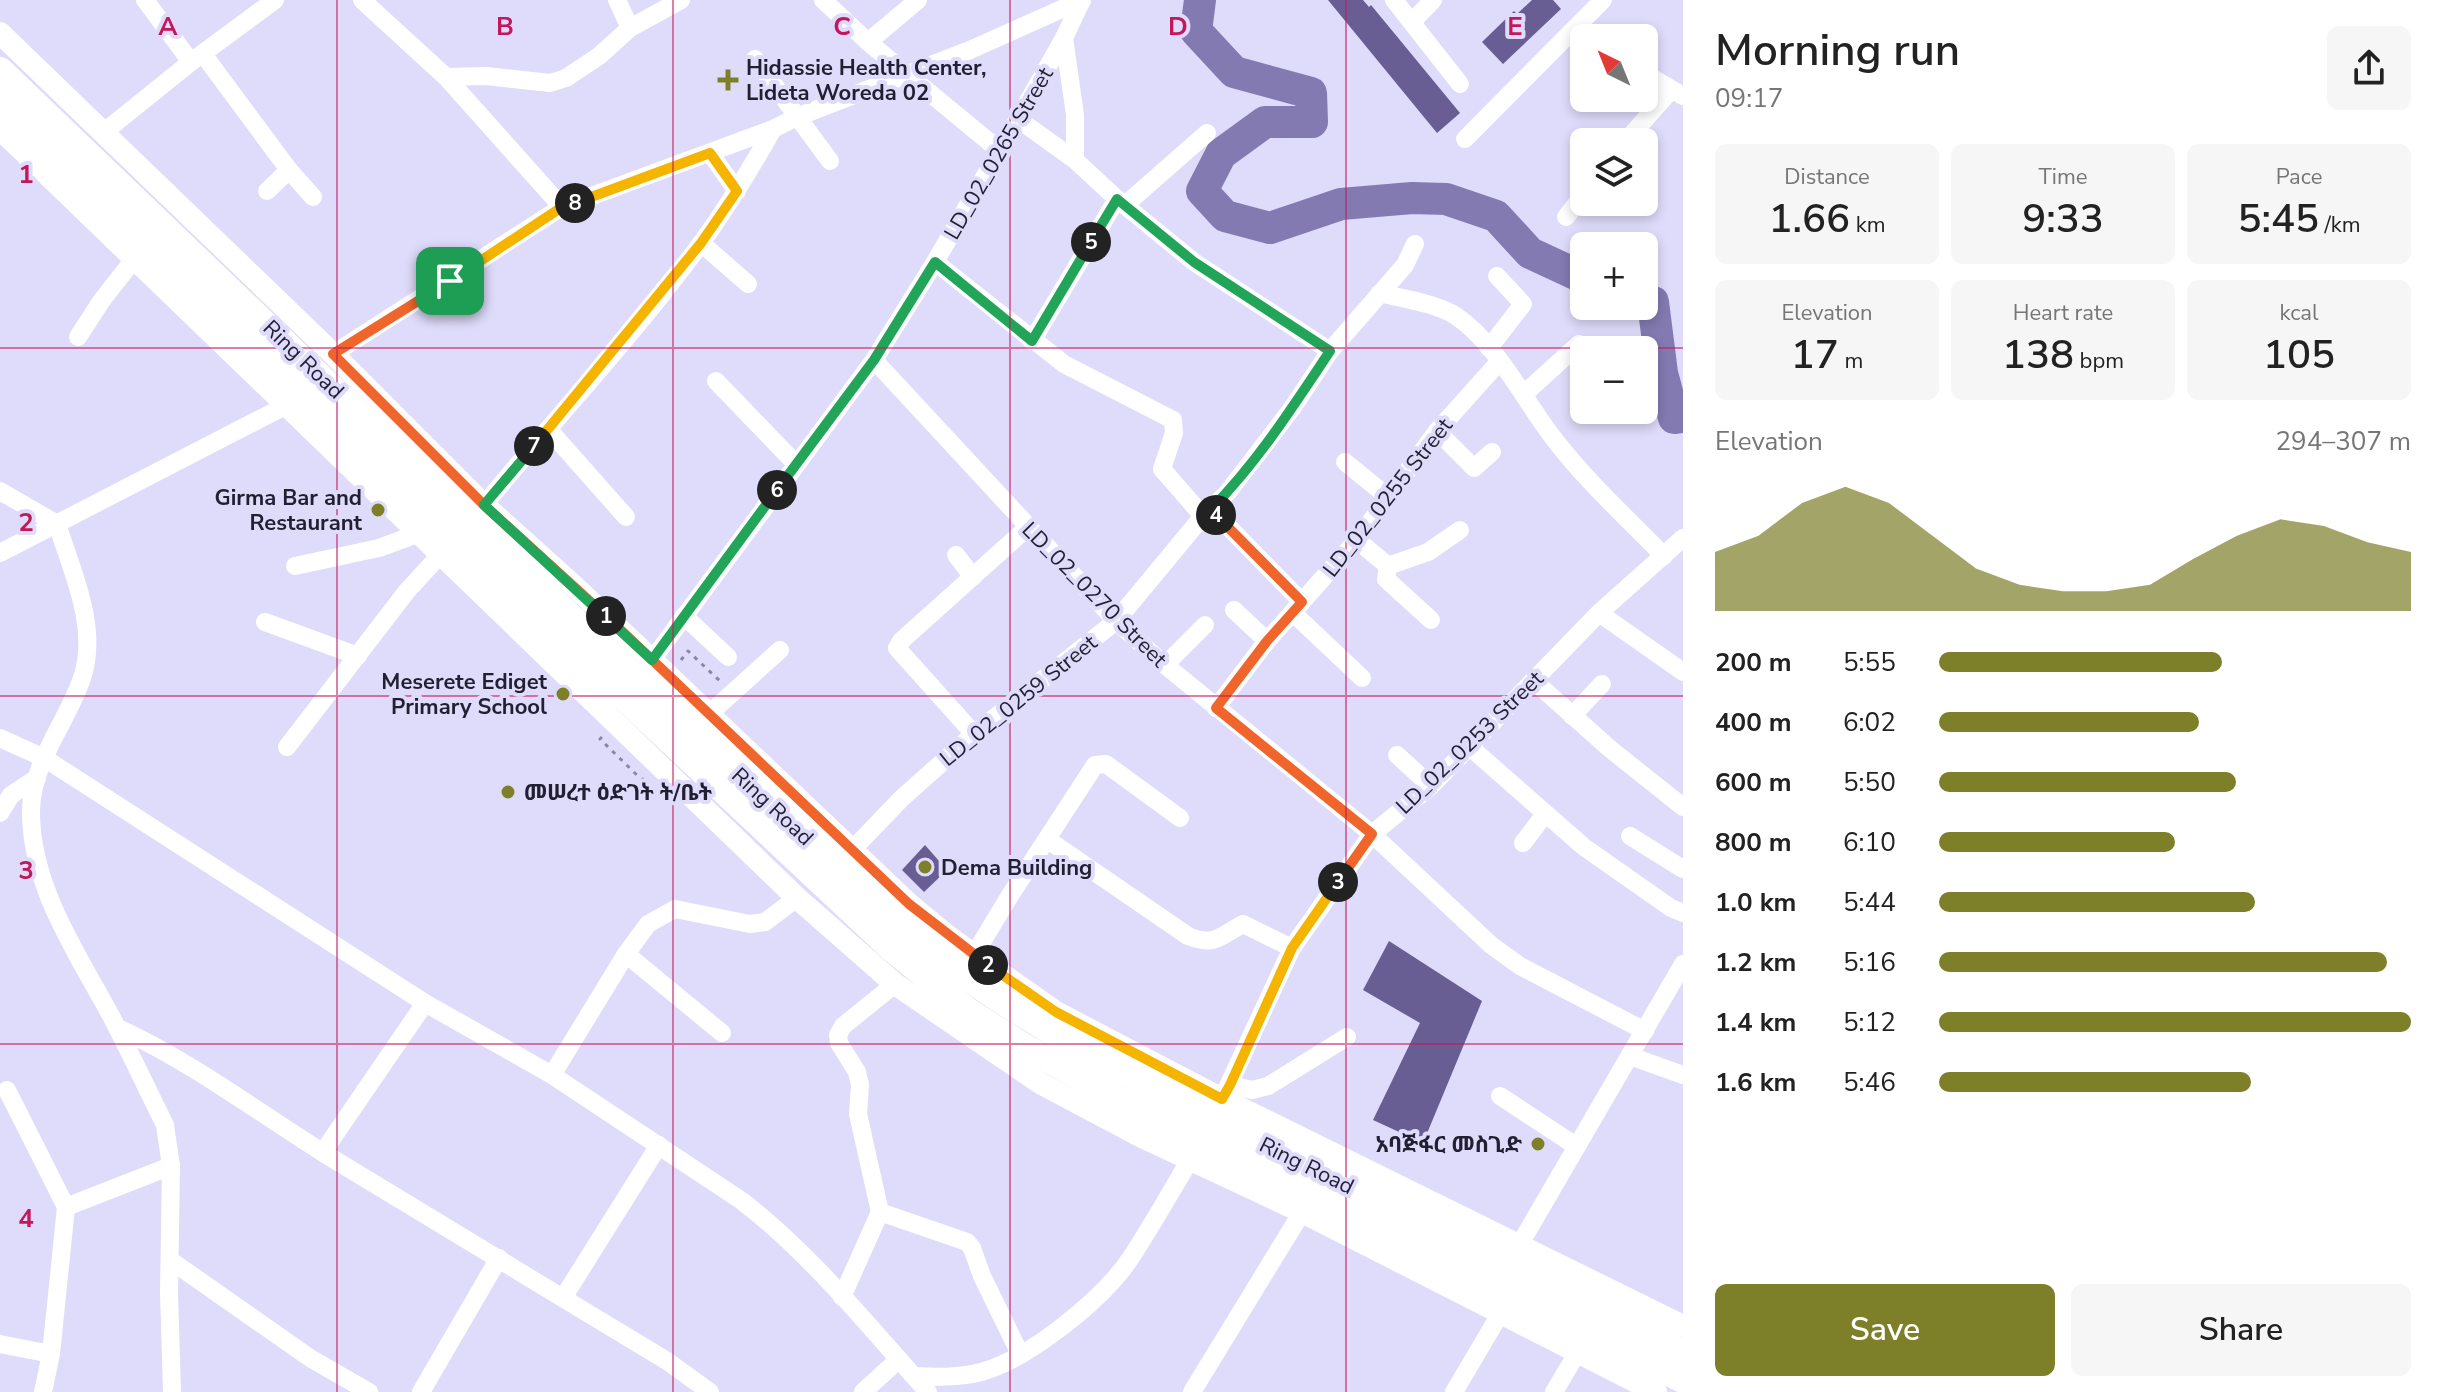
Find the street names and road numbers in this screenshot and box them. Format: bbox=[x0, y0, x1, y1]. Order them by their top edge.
street label: LD_02_0265 Street bbox=[937, 62, 1061, 245]
street label: Ring Road bbox=[256, 313, 350, 406]
street label: LD_02_0255 Street bbox=[1316, 412, 1460, 583]
street label: LD_02_0270 Street bbox=[1015, 515, 1174, 674]
street label: LD_02_0259 Street bbox=[934, 628, 1104, 774]
street label: LD_02_0253 Street bbox=[1389, 664, 1550, 821]
street label: Ring Road bbox=[725, 761, 820, 853]
street label: Ring Road bbox=[1254, 1130, 1359, 1202]

